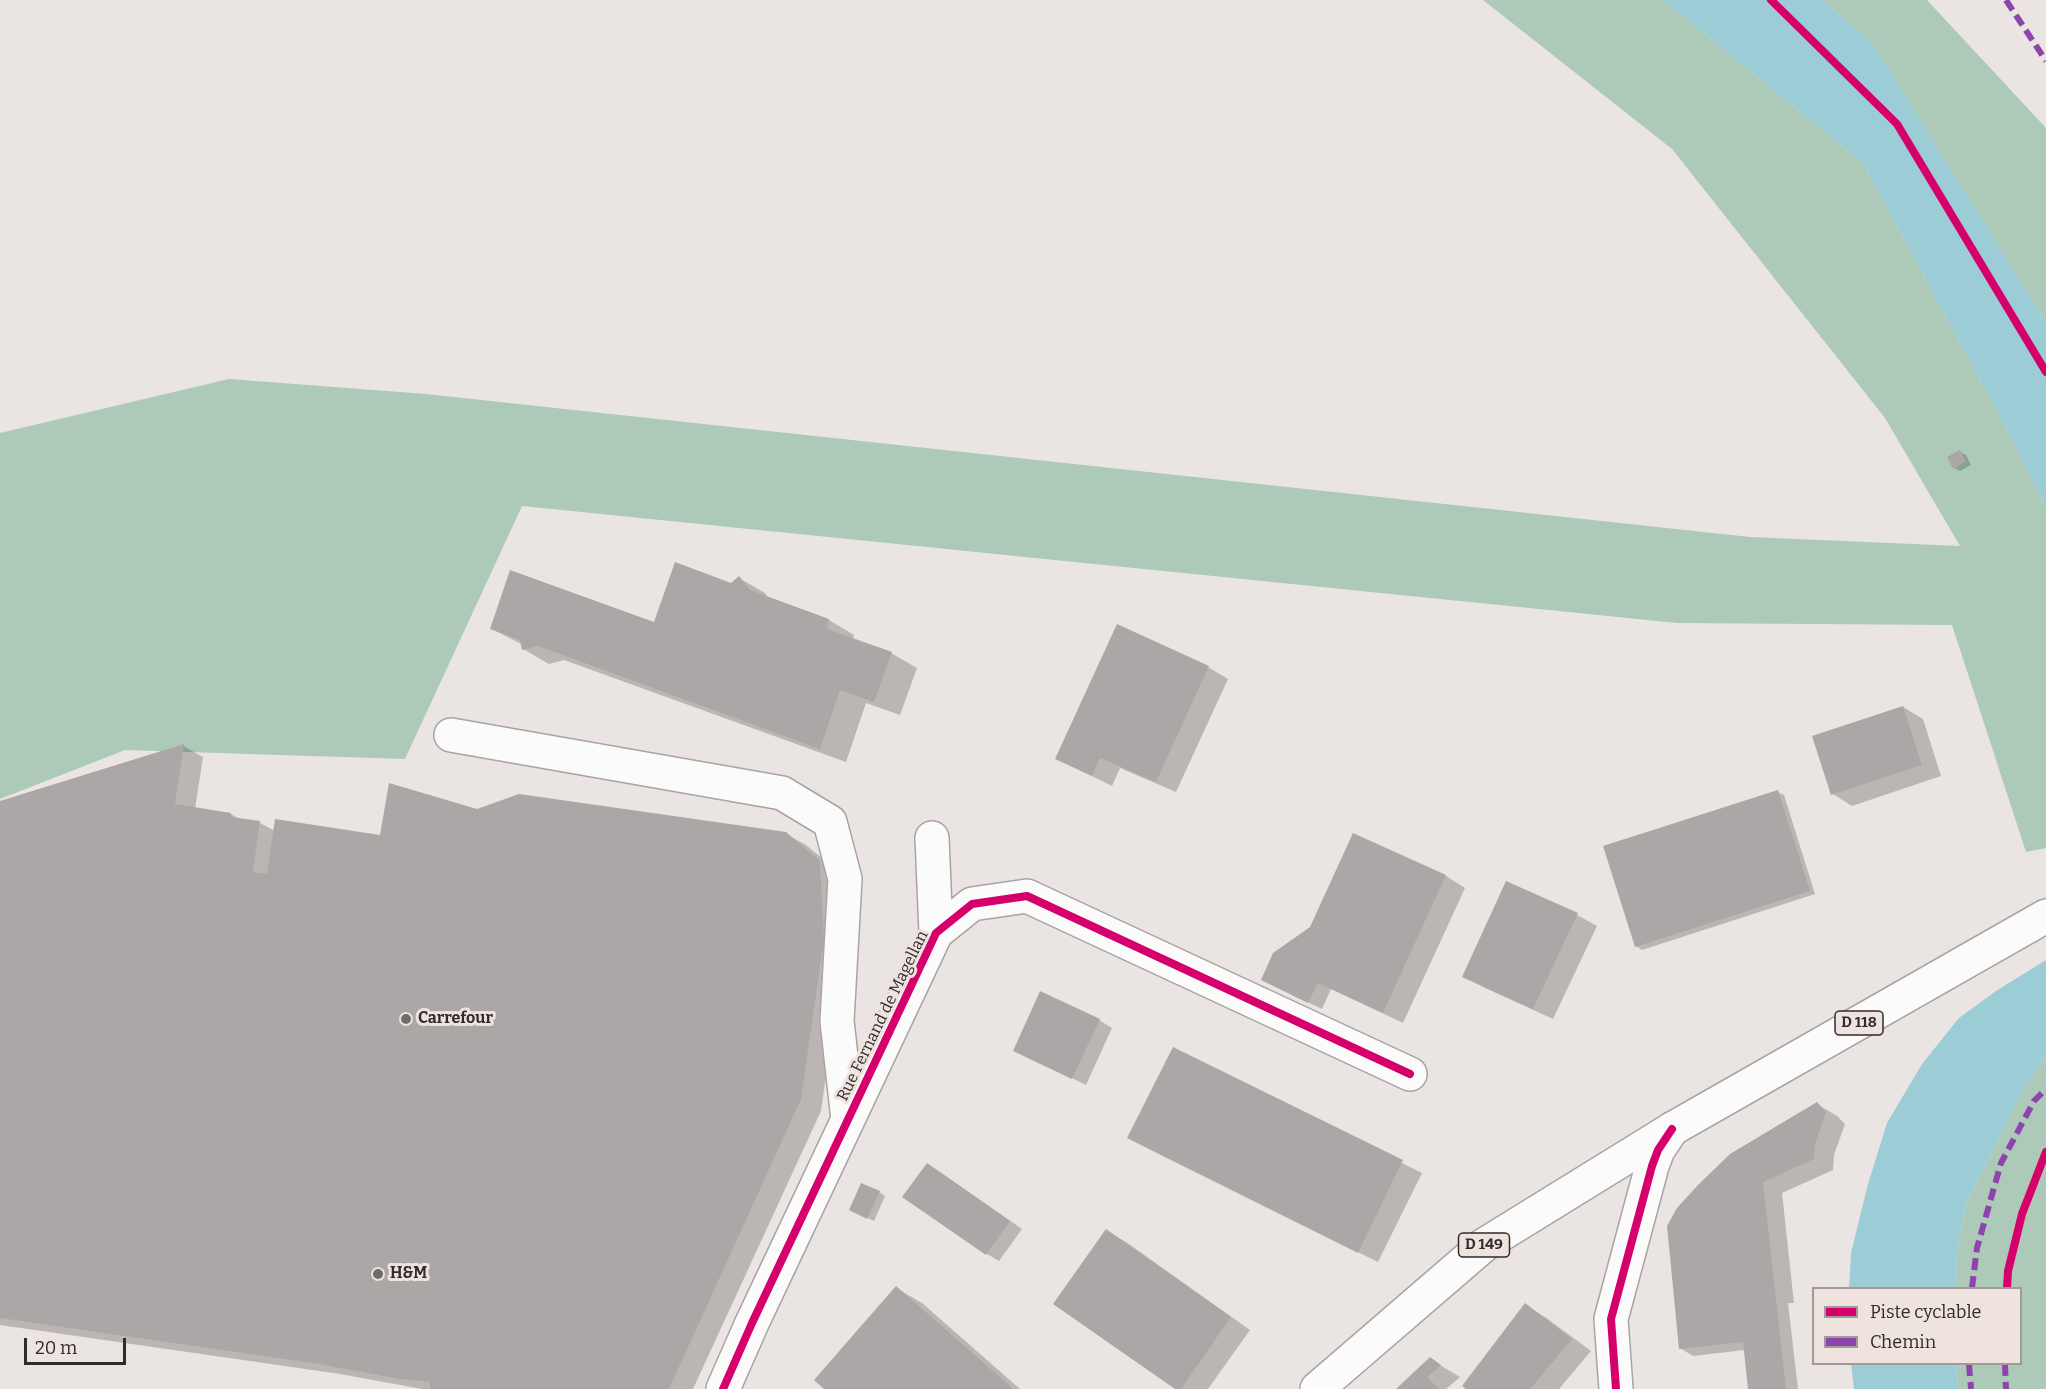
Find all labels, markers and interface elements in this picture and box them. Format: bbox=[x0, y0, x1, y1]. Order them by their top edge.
street label: Rue Fernand de Magellan bbox=[833, 928, 933, 1104]
place label: Carrefour bbox=[418, 1009, 493, 1029]
road number: D 118 bbox=[1835, 1011, 1883, 1035]
marker: Carrefour bbox=[399, 1012, 413, 1026]
road number: D 149 bbox=[1458, 1233, 1510, 1257]
place label: H&M bbox=[390, 1264, 427, 1284]
marker: H&M bbox=[371, 1267, 385, 1281]
legend bbox=[1812, 1287, 2022, 1365]
text: Piste cyclable bbox=[1870, 1301, 1981, 1323]
scale bar bbox=[27, 1326, 129, 1364]
text: Chemin bbox=[1870, 1331, 1936, 1353]
text: 20 m bbox=[35, 1337, 77, 1359]

